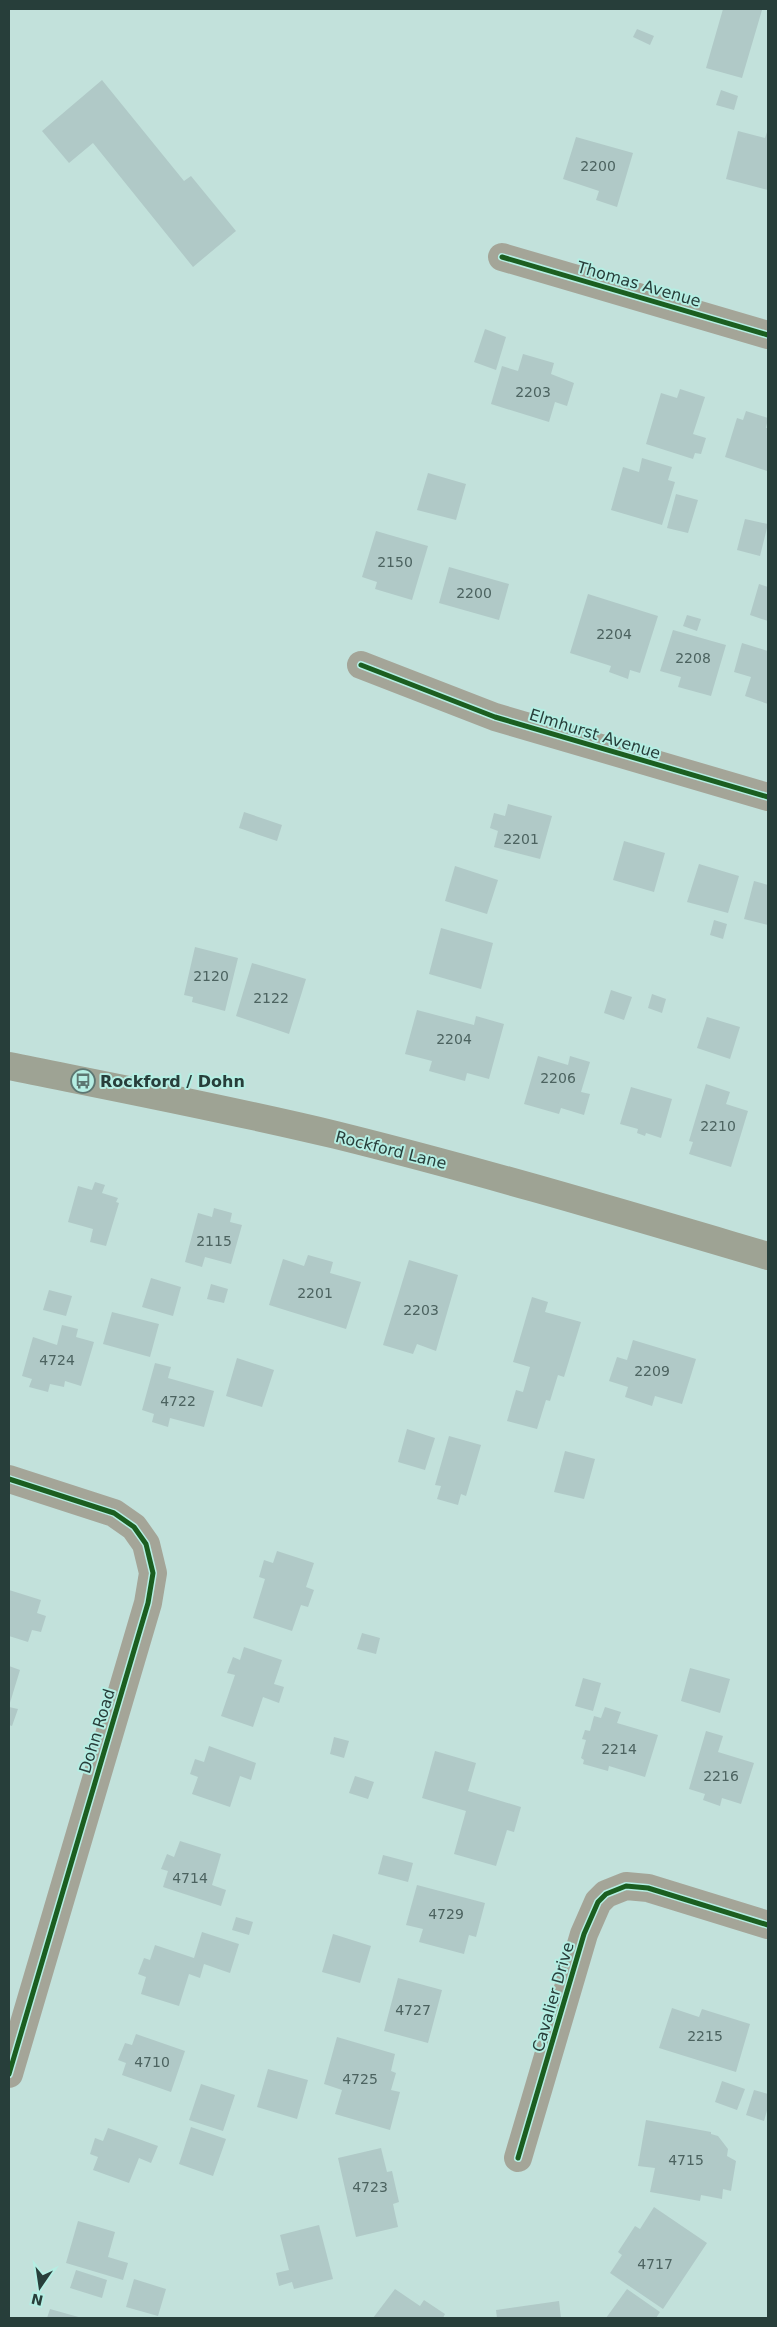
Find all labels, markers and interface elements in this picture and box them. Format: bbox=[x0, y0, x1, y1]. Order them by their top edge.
house number: 2200 bbox=[580, 158, 616, 174]
street label: Thomas Avenue bbox=[574, 257, 703, 311]
house number: 2203 bbox=[515, 384, 551, 400]
house number: 2150 bbox=[377, 554, 413, 570]
house number: 2200 bbox=[456, 585, 492, 601]
house number: 2204 bbox=[596, 626, 632, 642]
house number: 2208 bbox=[675, 650, 711, 666]
street label: Elmhurst Avenue bbox=[527, 705, 663, 763]
house number: 2201 bbox=[503, 831, 539, 847]
house number: 2120 bbox=[193, 968, 229, 984]
house number: 2122 bbox=[253, 990, 289, 1006]
house number: 2204 bbox=[436, 1031, 472, 1047]
bus stop icon: Rockford / Dohn bbox=[70, 1068, 96, 1094]
house number: 2206 bbox=[540, 1070, 576, 1086]
place label: Rockford / Dohn bbox=[100, 1072, 245, 1091]
house number: 2210 bbox=[700, 1118, 736, 1134]
street label: Rockford Lane bbox=[333, 1127, 449, 1173]
house number: 2115 bbox=[196, 1233, 232, 1249]
house number: 2201 bbox=[297, 1285, 333, 1301]
house number: 2203 bbox=[403, 1302, 439, 1318]
house number: 4724 bbox=[39, 1352, 75, 1368]
house number: 2209 bbox=[634, 1363, 670, 1379]
house number: 4722 bbox=[160, 1393, 196, 1409]
street label: Dohn Road bbox=[75, 1686, 119, 1776]
house number: 2214 bbox=[601, 1741, 637, 1757]
house number: 2216 bbox=[703, 1768, 739, 1784]
house number: 4714 bbox=[172, 1870, 208, 1886]
house number: 4729 bbox=[428, 1906, 464, 1922]
street label: Cavalier Drive bbox=[528, 1940, 578, 2054]
house number: 4727 bbox=[395, 2002, 431, 2018]
house number: 2215 bbox=[687, 2028, 723, 2044]
house number: 4710 bbox=[134, 2054, 170, 2070]
house number: 4725 bbox=[342, 2071, 378, 2087]
house number: 4715 bbox=[668, 2152, 704, 2168]
house number: 4723 bbox=[352, 2179, 388, 2195]
house number: 4717 bbox=[637, 2256, 673, 2272]
north arrow bbox=[15, 2262, 65, 2312]
text: N bbox=[30, 2291, 45, 2309]

